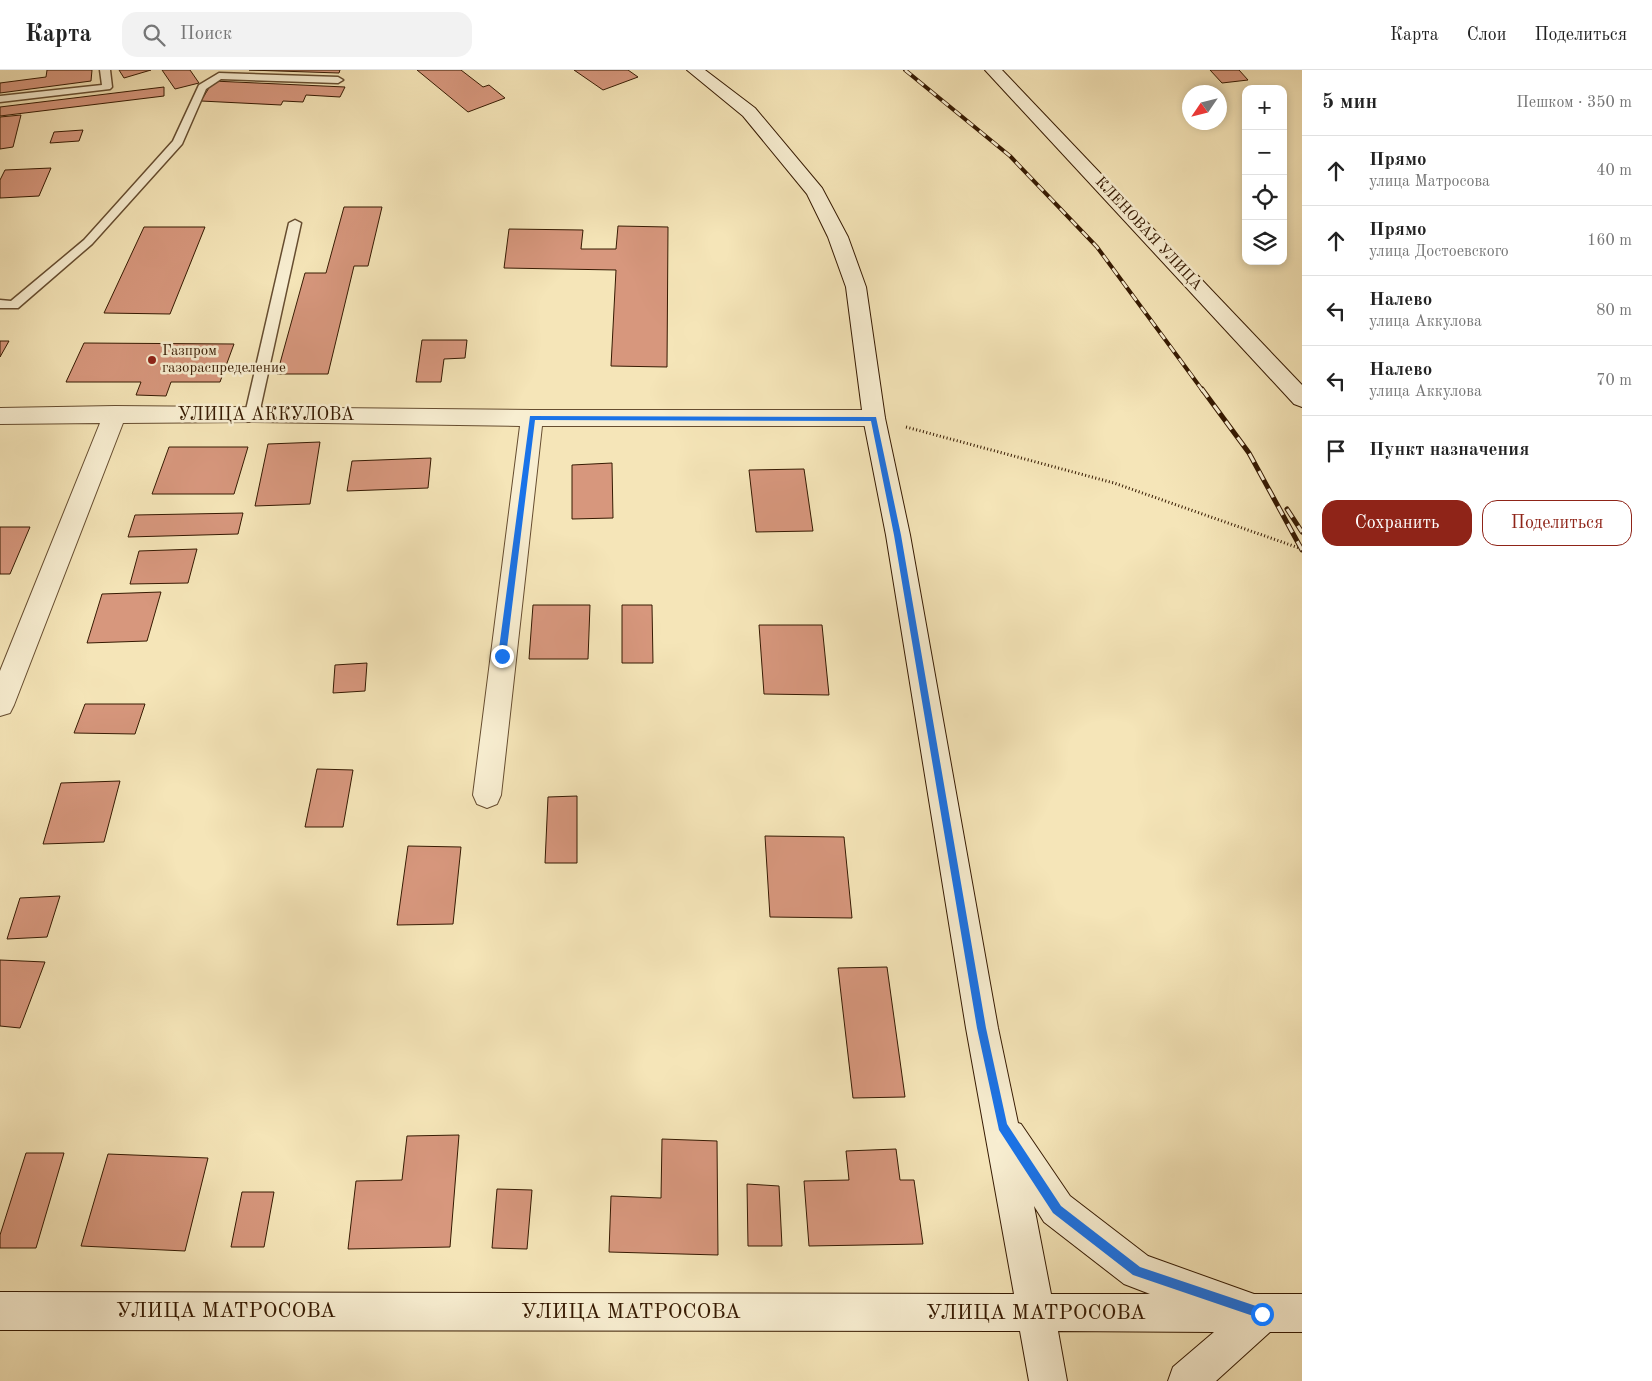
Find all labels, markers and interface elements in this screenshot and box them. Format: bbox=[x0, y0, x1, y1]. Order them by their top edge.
search box bbox=[122, 12, 472, 57]
icon: search bbox=[140, 21, 168, 49]
text: Карта bbox=[25, 23, 92, 47]
text: Поиск bbox=[180, 25, 232, 44]
text: Карта bbox=[1390, 26, 1439, 44]
text: Слои bbox=[1467, 26, 1506, 44]
text: Поделиться bbox=[1534, 26, 1627, 44]
north arrow bbox=[1182, 85, 1227, 130]
map controls bbox=[1242, 85, 1287, 265]
button: + bbox=[1242, 85, 1287, 130]
text: 5 мин bbox=[1322, 92, 1377, 113]
text: Пешком · 350 m bbox=[1516, 95, 1632, 111]
button: − bbox=[1242, 130, 1287, 175]
text: Прямо bbox=[1369, 151, 1427, 170]
icon: ahead bbox=[1322, 157, 1350, 185]
text: 40 m bbox=[1596, 163, 1632, 179]
street label: КЛЕНОВАЯ УЛИЦА bbox=[1092, 174, 1205, 294]
text: улица Матросова bbox=[1369, 174, 1490, 190]
button: locate bbox=[1242, 175, 1287, 220]
button: layers bbox=[1242, 220, 1287, 265]
text: Прямо bbox=[1369, 221, 1427, 240]
icon: ahead bbox=[1322, 227, 1350, 255]
text: 160 m bbox=[1587, 233, 1632, 249]
text: улица Достоевского bbox=[1369, 244, 1509, 260]
text: Налево bbox=[1369, 291, 1432, 310]
icon: left bbox=[1322, 297, 1350, 325]
text: 80 m bbox=[1596, 303, 1632, 319]
text: улица Аккулова bbox=[1369, 314, 1482, 330]
place label: Газпром газораспределение bbox=[162, 344, 286, 376]
marker: Газпром газораспределение bbox=[146, 354, 158, 366]
text: Налево bbox=[1369, 361, 1432, 380]
icon: left bbox=[1322, 367, 1350, 395]
text: 70 m bbox=[1596, 373, 1632, 389]
text: улица Аккулова bbox=[1369, 384, 1482, 400]
street label: УЛИЦА АККУЛОВА bbox=[177, 406, 355, 424]
icon: arrive bbox=[1322, 437, 1350, 465]
text: Пункт назначения bbox=[1369, 441, 1529, 460]
button: Сохранить bbox=[1322, 500, 1472, 546]
button: Поделиться bbox=[1482, 500, 1632, 546]
route end bbox=[491, 645, 514, 668]
street label: УЛИЦА МАТРОСОВА bbox=[116, 1301, 336, 1322]
street label: УЛИЦА МАТРОСОВА bbox=[521, 1302, 741, 1323]
street label: УЛИЦА МАТРОСОВА bbox=[926, 1303, 1146, 1324]
route start bbox=[1251, 1303, 1274, 1326]

